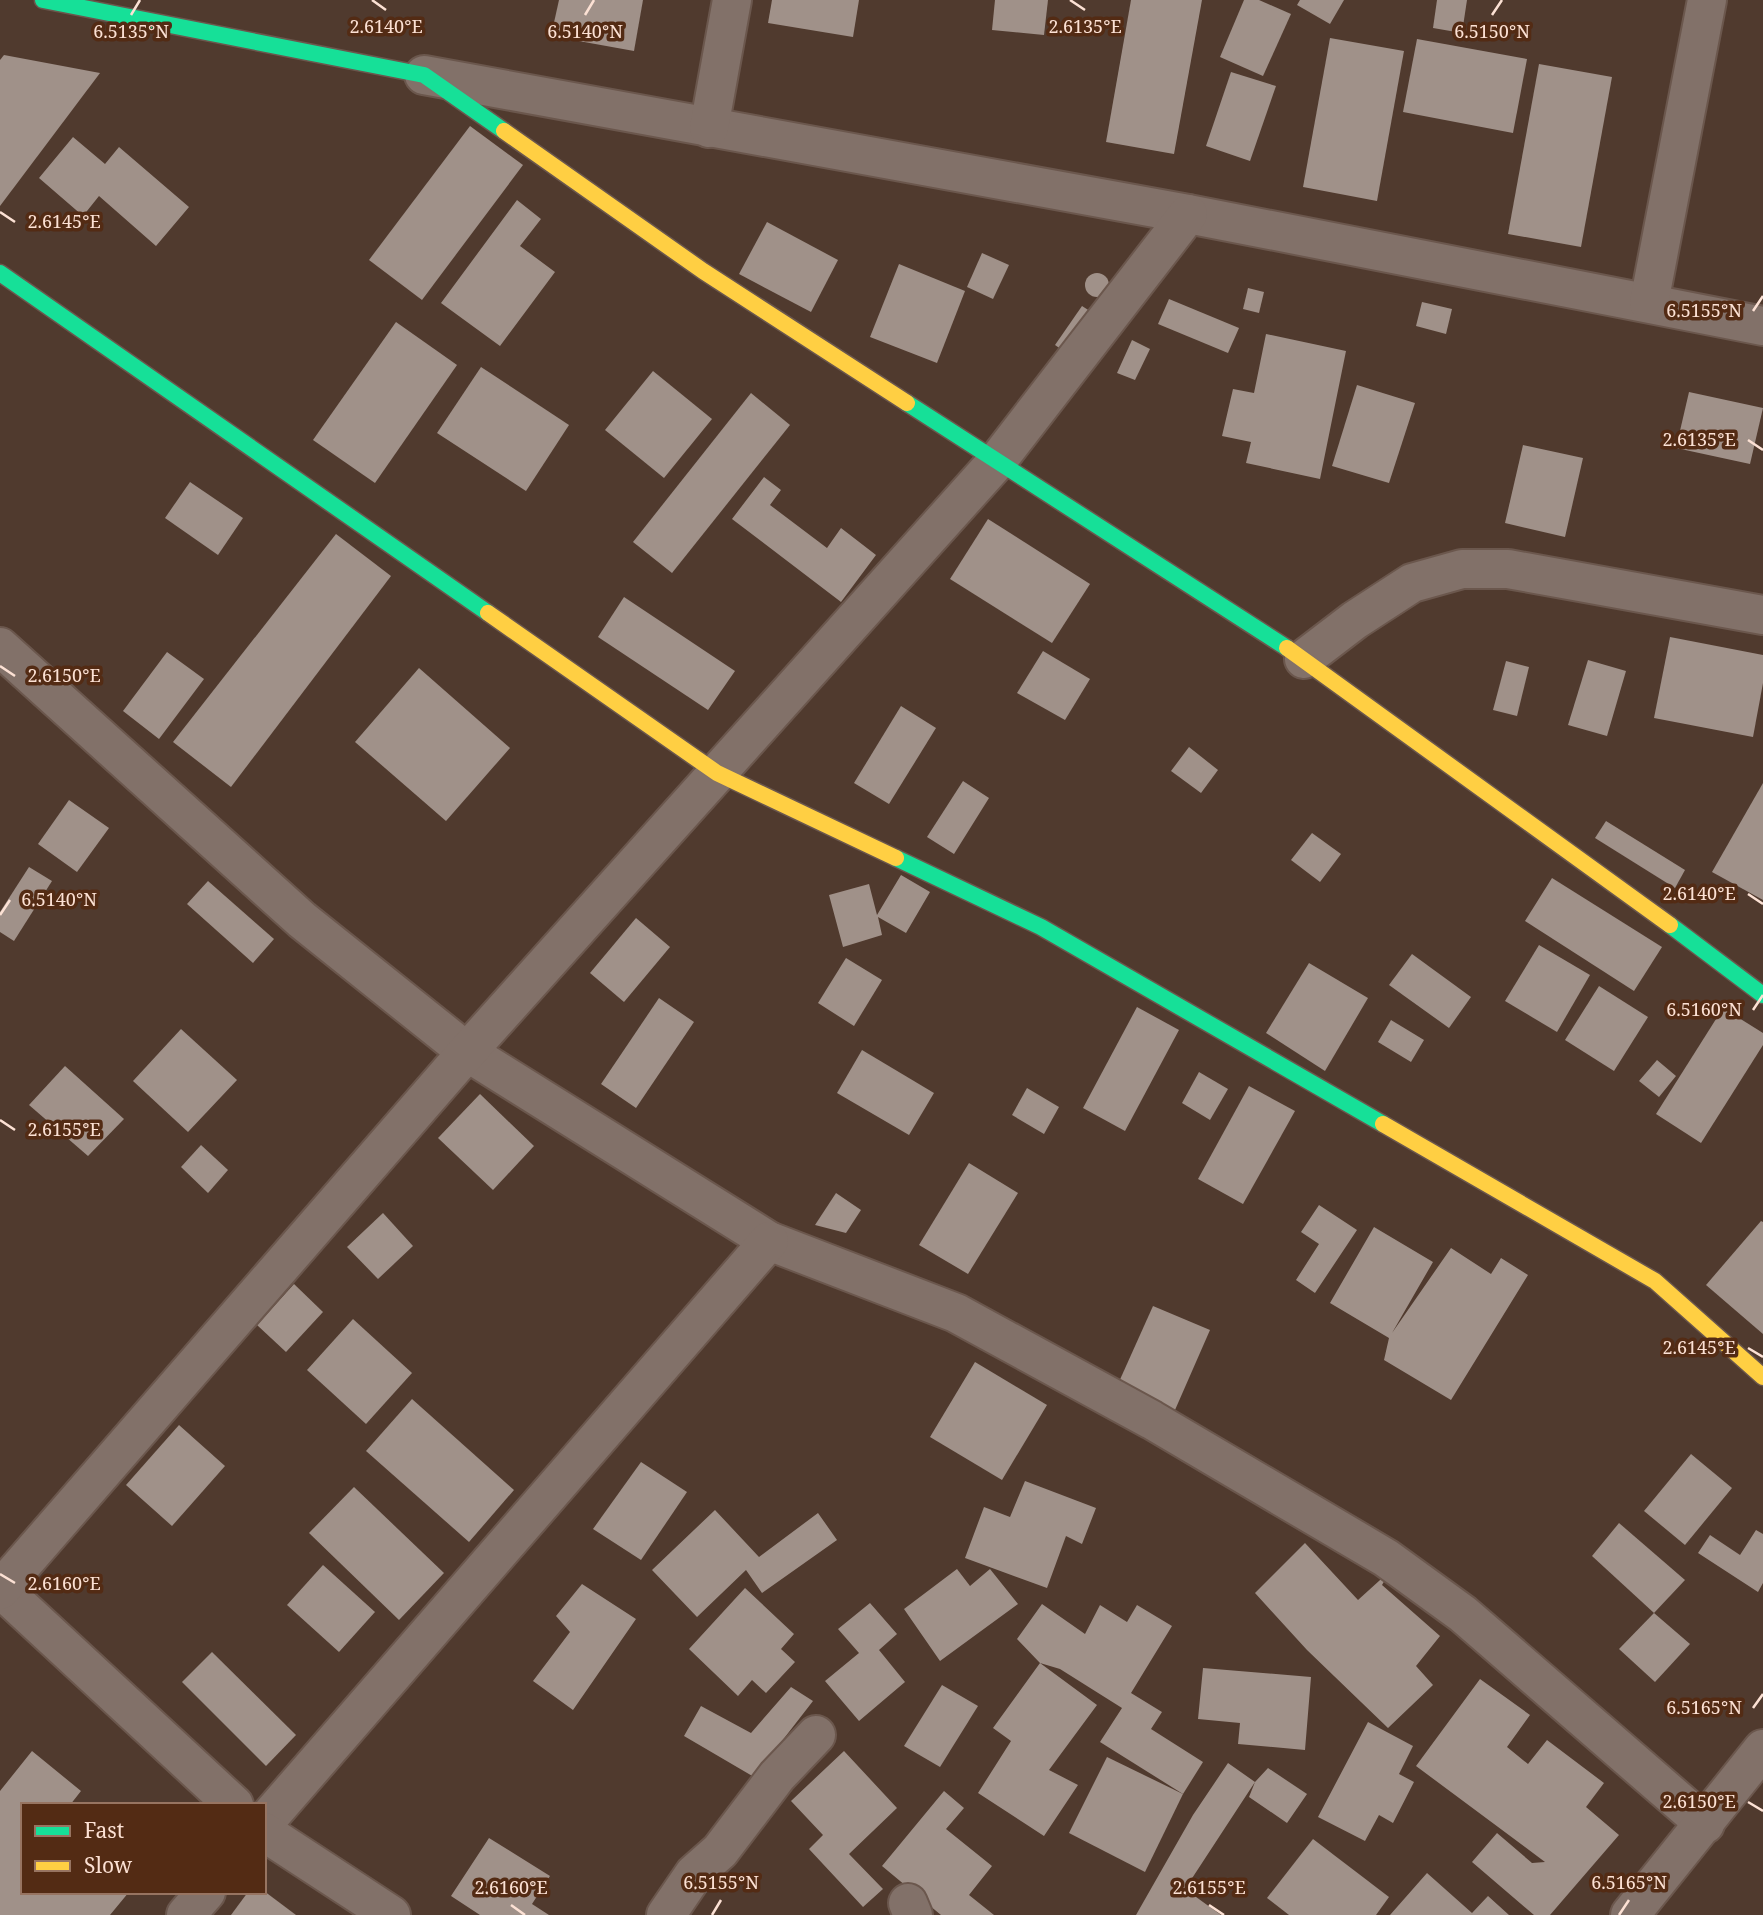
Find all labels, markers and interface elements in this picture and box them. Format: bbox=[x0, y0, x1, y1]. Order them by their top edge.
text: 2.6140°E bbox=[349, 14, 423, 38]
text: 2.6135°E bbox=[1048, 14, 1122, 38]
text: 6.5135°N bbox=[93, 19, 169, 43]
text: 6.5140°N bbox=[547, 19, 623, 43]
text: 6.5150°N bbox=[1454, 19, 1530, 43]
text: 2.6145°E bbox=[27, 209, 101, 233]
text: 6.5155°N bbox=[1666, 298, 1742, 322]
text: 2.6135°E bbox=[1662, 427, 1736, 451]
text: 2.6150°E bbox=[27, 663, 101, 687]
text: 2.6140°E bbox=[1662, 881, 1736, 905]
text: 6.5140°N bbox=[21, 887, 97, 911]
text: 6.5160°N bbox=[1666, 997, 1742, 1021]
text: 2.6155°E bbox=[27, 1117, 101, 1141]
text: 2.6145°E bbox=[1662, 1335, 1736, 1359]
text: 2.6160°E bbox=[27, 1571, 101, 1595]
text: 6.5165°N bbox=[1666, 1695, 1742, 1719]
text: 2.6150°E bbox=[1662, 1789, 1736, 1813]
legend bbox=[21, 1803, 266, 1894]
text: Fast bbox=[84, 1816, 124, 1844]
text: Slow bbox=[84, 1851, 133, 1879]
text: 6.5155°N bbox=[683, 1870, 759, 1894]
text: 6.5165°N bbox=[1591, 1870, 1667, 1894]
text: 2.6160°E bbox=[474, 1875, 548, 1899]
text: 2.6155°E bbox=[1172, 1875, 1246, 1899]

